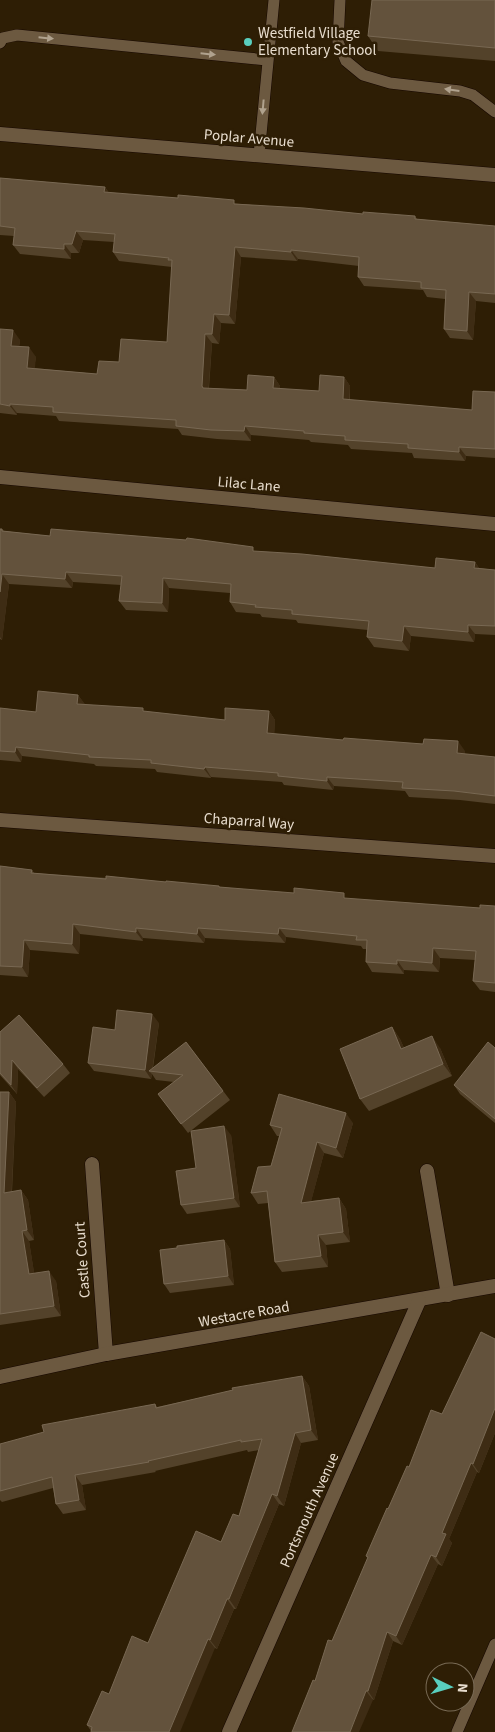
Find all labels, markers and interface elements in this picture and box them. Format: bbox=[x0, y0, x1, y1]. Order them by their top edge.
place label: Westfield Village Elementary School bbox=[258, 23, 376, 61]
one-way arrow bbox=[38, 34, 54, 42]
marker: Westfield Village Elementary School bbox=[242, 36, 254, 48]
one-way arrow bbox=[200, 50, 216, 58]
one-way arrow bbox=[444, 86, 460, 94]
one-way arrow bbox=[259, 100, 267, 116]
street label: Poplar Avenue bbox=[203, 124, 295, 153]
street label: Lilac Lane bbox=[217, 471, 281, 498]
street label: Chaparral Way bbox=[203, 808, 295, 835]
street label: Castle Court bbox=[69, 1221, 96, 1299]
street label: Westacre Road bbox=[197, 1296, 291, 1333]
street label: Portsmouth Avenue bbox=[275, 1449, 344, 1571]
north arrow bbox=[425, 1662, 475, 1712]
text: N bbox=[452, 1683, 472, 1694]

